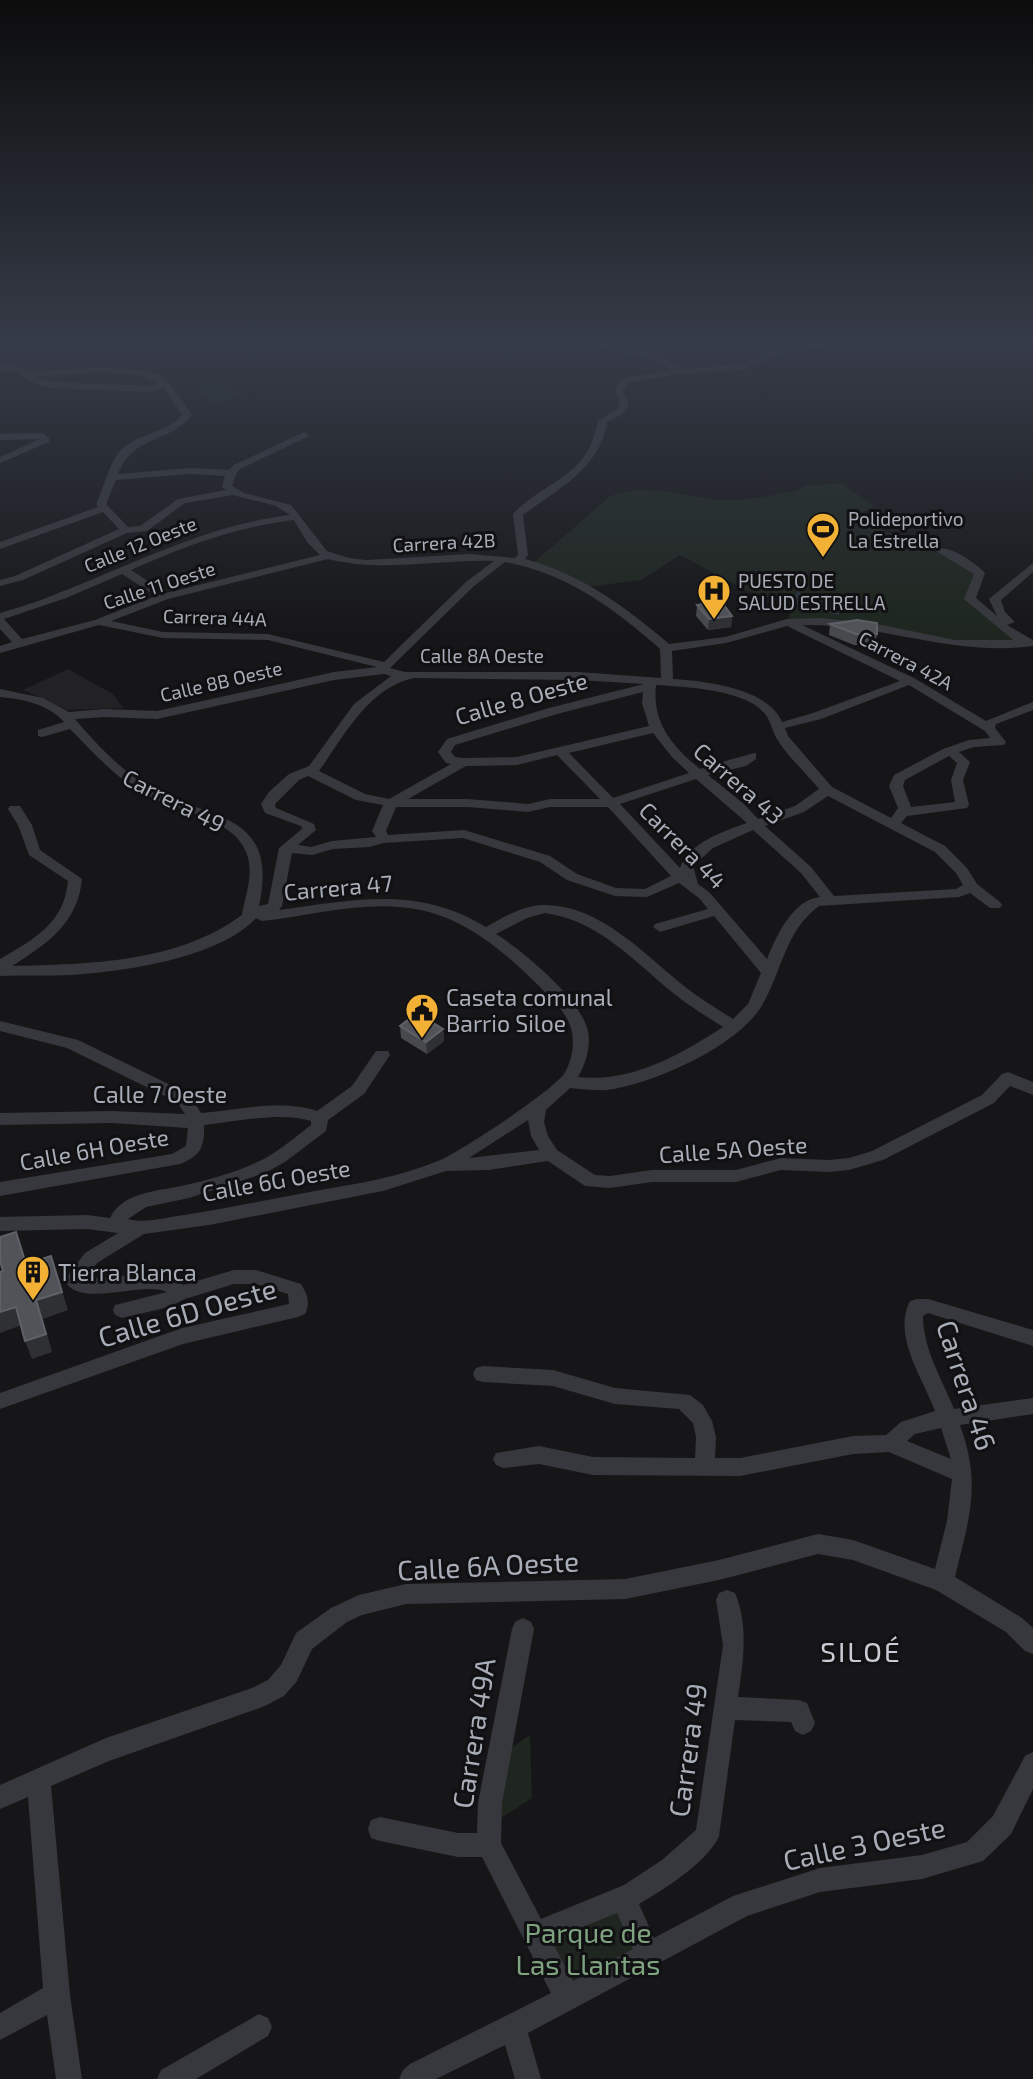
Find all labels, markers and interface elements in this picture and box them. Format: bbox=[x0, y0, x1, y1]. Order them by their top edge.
place label: Polideportivo La Estrella bbox=[848, 507, 963, 552]
sports icon: Polideportivo La Estrella bbox=[804, 510, 842, 559]
street label: Calle 12 Oeste bbox=[80, 511, 200, 577]
street label: Carrera 42B bbox=[392, 528, 496, 556]
street label: Calle 11 Oeste bbox=[100, 556, 218, 614]
place label: PUESTO DE SALUD ESTRELLA bbox=[738, 569, 886, 614]
hospital icon: PUESTO DE SALUD ESTRELLA bbox=[695, 572, 733, 621]
street label: Carrera 44A bbox=[163, 604, 268, 630]
street label: Carrera 42A bbox=[855, 626, 957, 694]
street label: Calle 8A Oeste bbox=[420, 644, 544, 667]
street label: Calle 8B Oeste bbox=[158, 656, 284, 706]
street label: Calle 8 Oeste bbox=[452, 666, 590, 730]
street label: Carrera 43 bbox=[688, 736, 790, 830]
street label: Carrera 49 bbox=[118, 762, 230, 838]
street label: Carrera 44 bbox=[634, 796, 732, 894]
street label: Carrera 47 bbox=[282, 868, 394, 906]
place label: Caseta comunal Barrio Siloe bbox=[446, 983, 613, 1037]
public building icon: Caseta comunal Barrio Siloe bbox=[403, 991, 441, 1040]
street label: Calle 7 Oeste bbox=[93, 1080, 227, 1108]
street label: Calle 6H Oeste bbox=[17, 1122, 171, 1176]
street label: Calle 5A Oeste bbox=[658, 1130, 808, 1168]
street label: Calle 6G Oeste bbox=[200, 1153, 352, 1207]
building icon: Tierra Blanca bbox=[14, 1253, 52, 1302]
place label: Tierra Blanca bbox=[58, 1258, 197, 1286]
street label: Calle 6D Oeste bbox=[94, 1270, 280, 1354]
street label: Carrera 46 bbox=[930, 1316, 1004, 1454]
street label: Calle 6A Oeste bbox=[396, 1543, 580, 1587]
district label: SILOÉ bbox=[820, 1634, 902, 1668]
street label: Carrera 49A bbox=[444, 1655, 502, 1811]
street label: Carrera 49 bbox=[661, 1681, 713, 1819]
street label: Calle 3 Oeste bbox=[780, 1809, 948, 1877]
park label: Parque de Las Llantas bbox=[516, 1915, 660, 1981]

